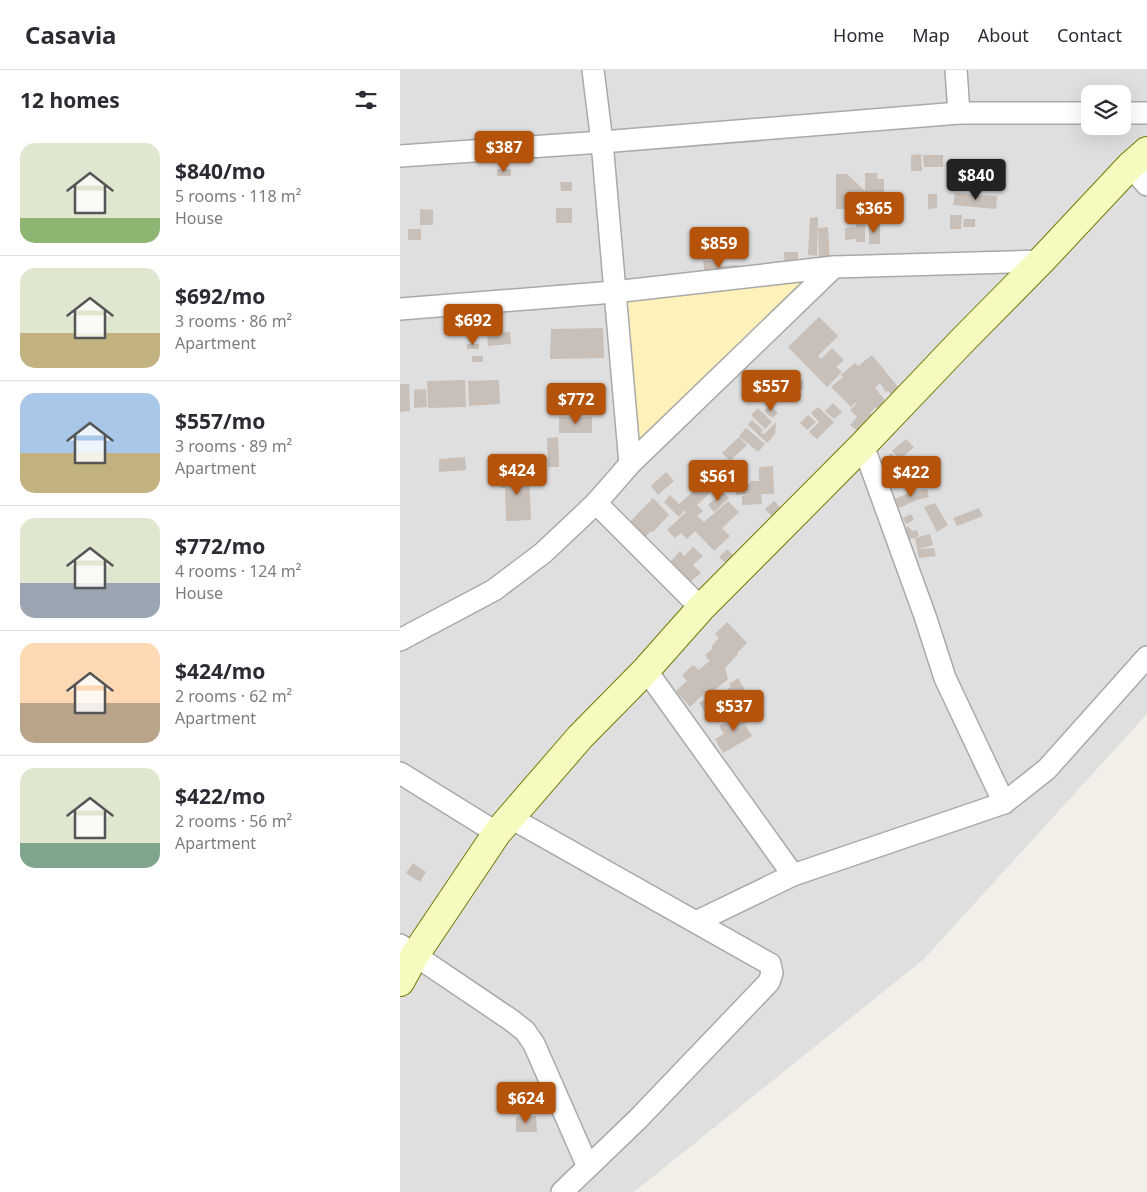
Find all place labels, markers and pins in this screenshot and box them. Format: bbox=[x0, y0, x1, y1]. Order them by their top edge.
pin: $387 bbox=[474, 131, 534, 173]
pin: $840 bbox=[946, 158, 1006, 201]
pin: $365 bbox=[844, 191, 904, 234]
pin: $859 bbox=[689, 226, 749, 269]
pin: $692 bbox=[443, 304, 503, 346]
pin: $557 bbox=[741, 370, 801, 412]
pin: $772 bbox=[546, 382, 606, 425]
pin: $424 bbox=[487, 454, 547, 496]
pin: $422 bbox=[881, 456, 941, 498]
pin: $561 bbox=[688, 460, 748, 502]
pin: $537 bbox=[704, 690, 764, 732]
pin: $624 bbox=[496, 1082, 556, 1124]

